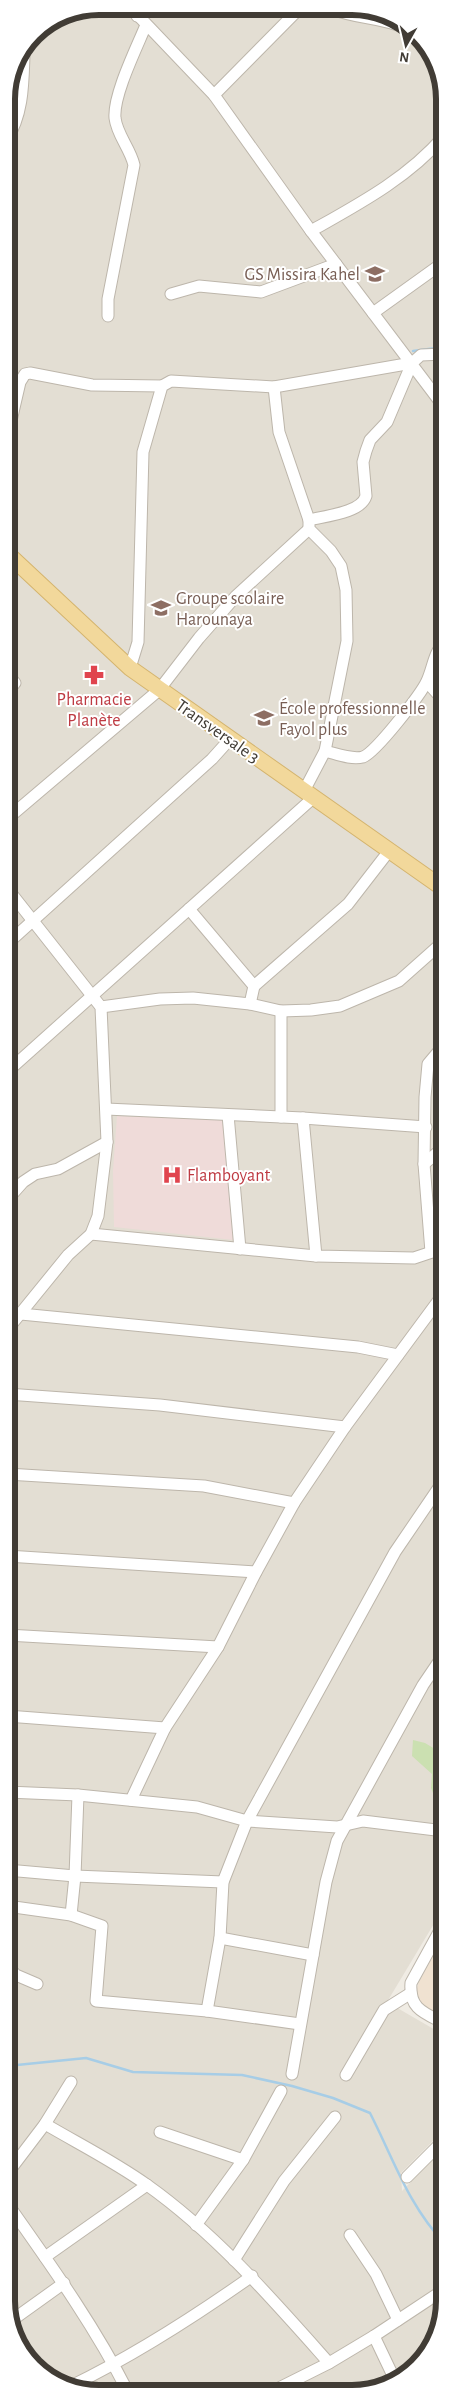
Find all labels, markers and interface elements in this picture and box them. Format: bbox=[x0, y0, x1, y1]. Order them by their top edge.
north arrow bbox=[381, 20, 431, 70]
text: N bbox=[399, 49, 410, 64]
school or university icon: GS Missira Kahel bbox=[364, 263, 386, 285]
place label: GS Missira Kahel bbox=[244, 266, 360, 284]
place label: Groupe scolaire Harounaya bbox=[176, 590, 284, 629]
school or university icon: Groupe scolaire Harounaya bbox=[150, 597, 172, 619]
pharmacy icon: Pharmacie Planète bbox=[83, 664, 105, 686]
place label: Pharmacie Planète bbox=[57, 691, 131, 730]
street label: Transversale 3 bbox=[173, 697, 262, 767]
place label: École professionnelle Fayol plus bbox=[279, 697, 426, 739]
school or university icon: École professionnelle Fayol plus bbox=[253, 707, 275, 729]
hospital icon: Flamboyant bbox=[161, 1164, 183, 1186]
place label: Flamboyant bbox=[187, 1167, 270, 1185]

